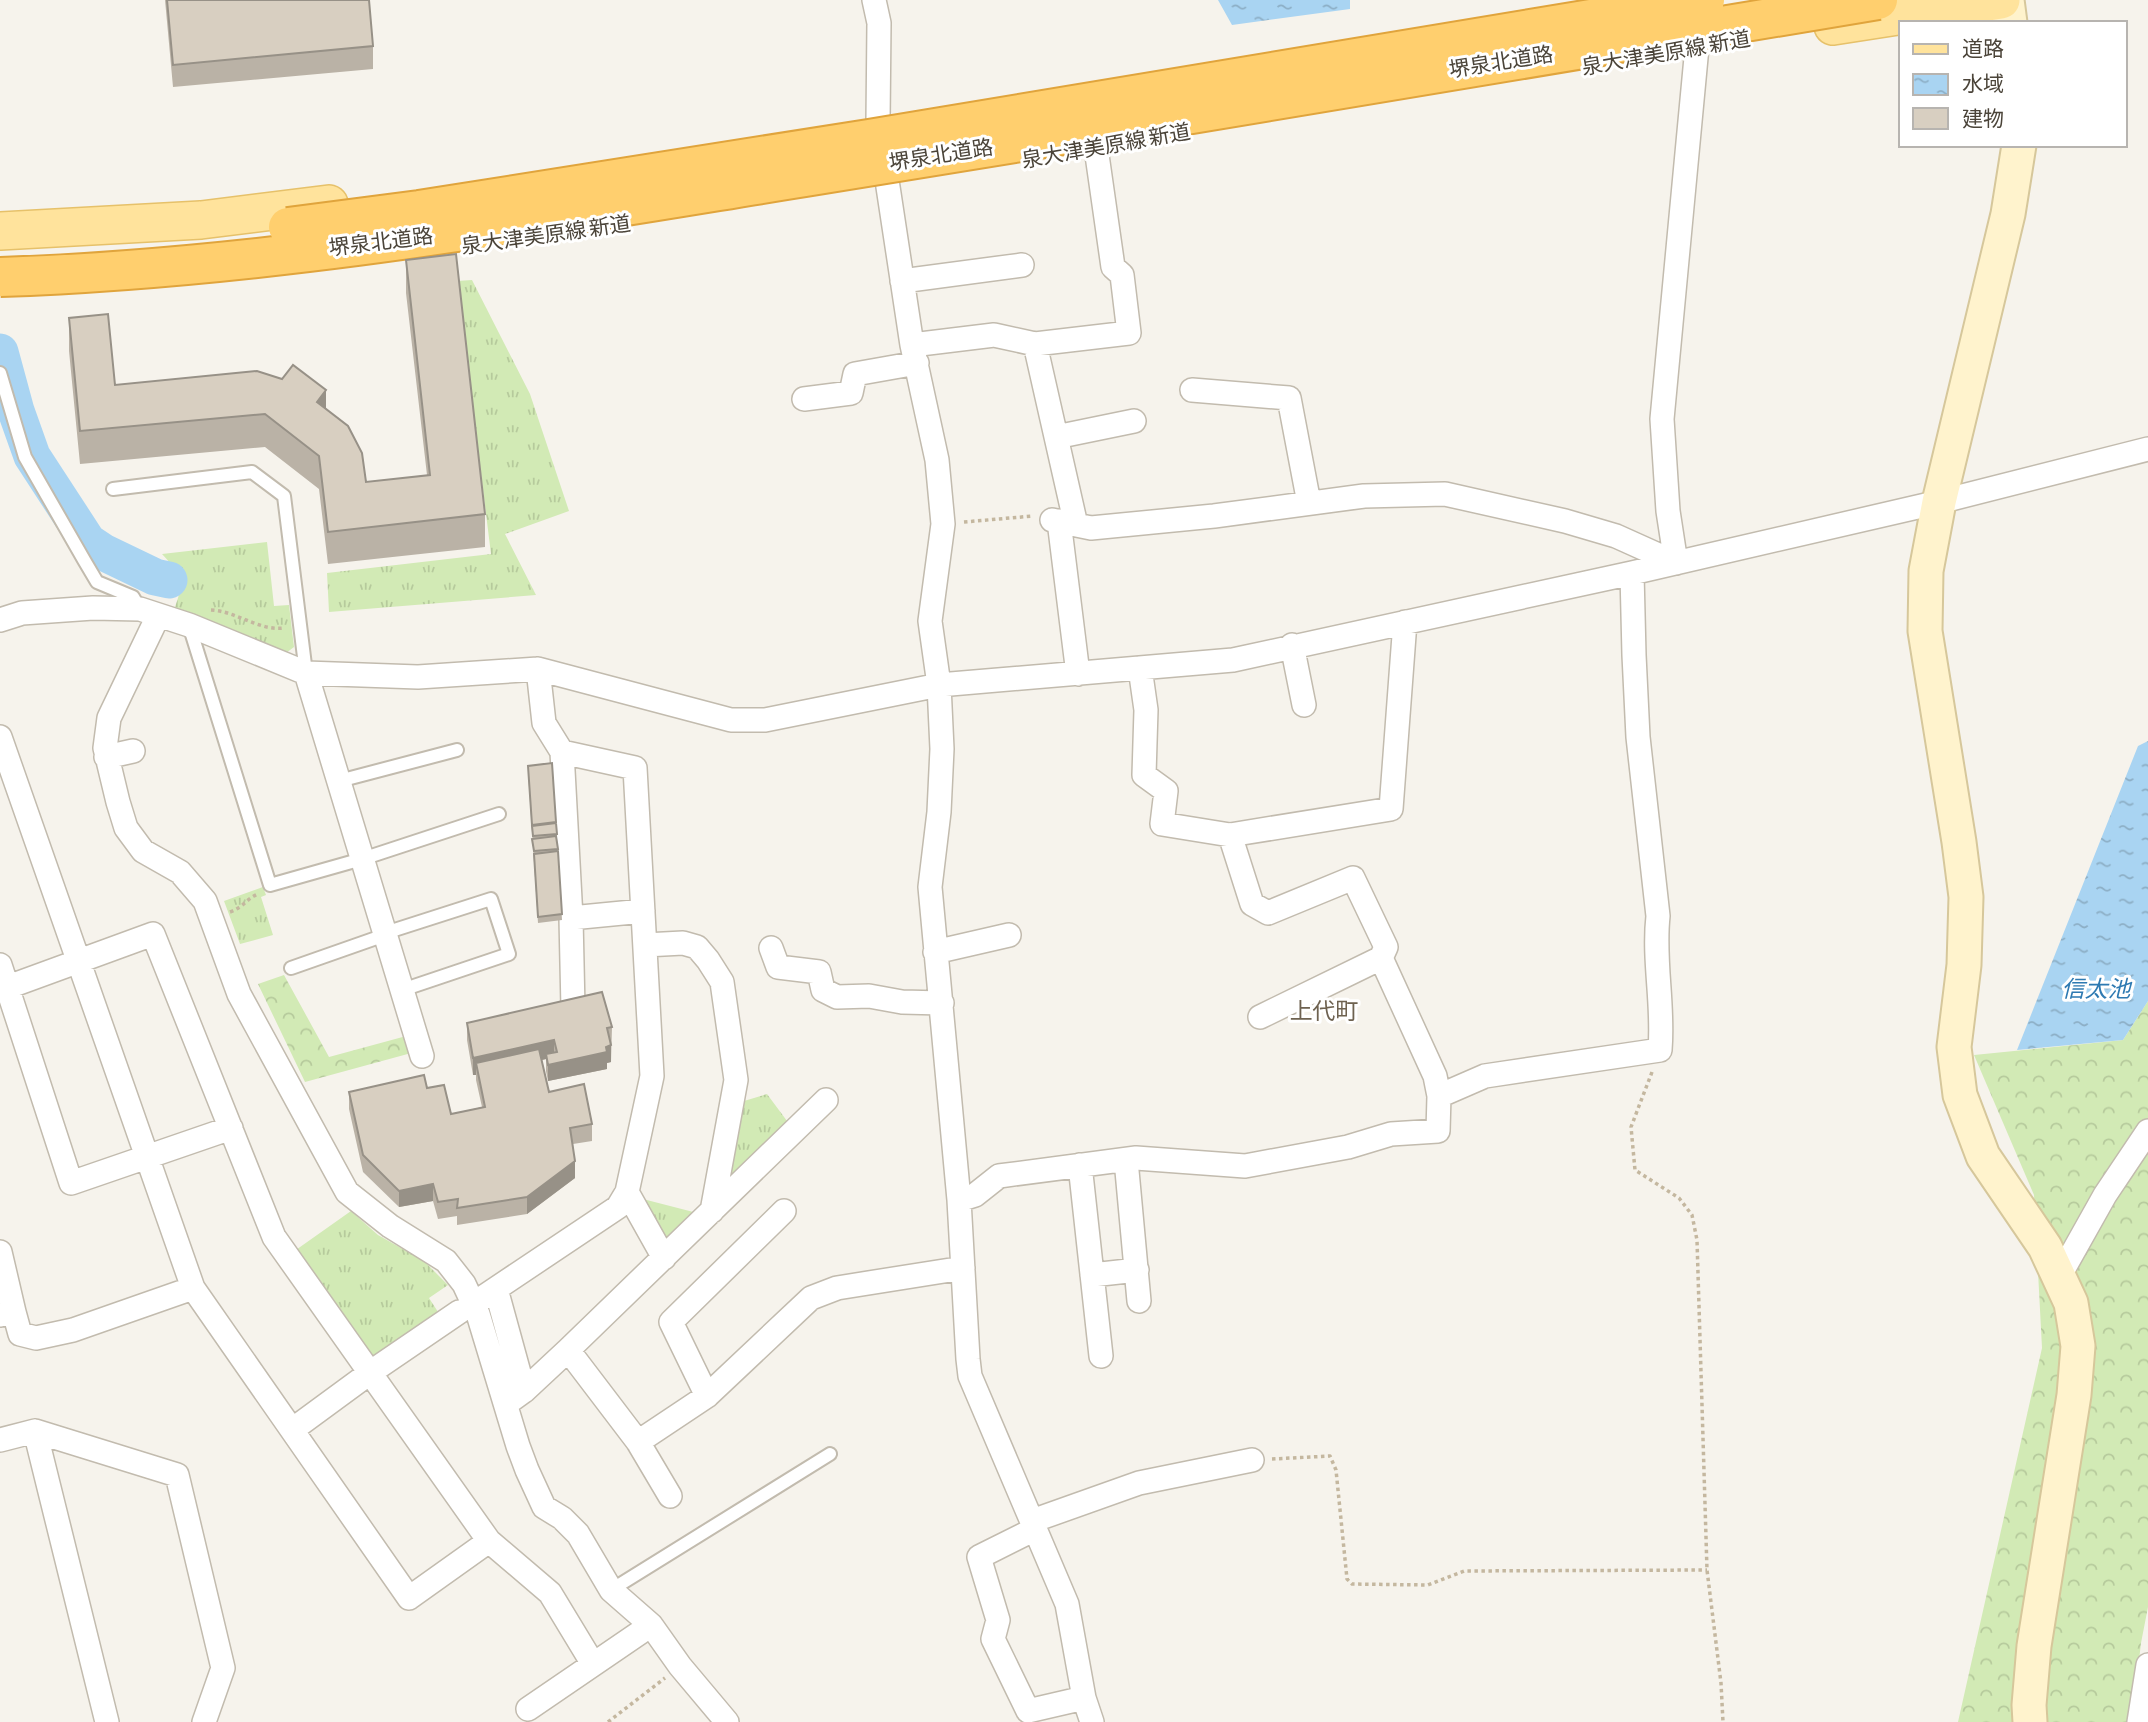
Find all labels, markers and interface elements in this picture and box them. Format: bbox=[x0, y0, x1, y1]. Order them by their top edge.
legend bbox=[1899, 21, 2127, 147]
street label: 泉大津美原線 新道 bbox=[1580, 25, 1752, 79]
text: 道路 bbox=[1962, 36, 2004, 60]
street label: 堺泉北道路 bbox=[1447, 41, 1555, 81]
text: 水域 bbox=[1962, 71, 2004, 95]
text: 建物 bbox=[1962, 106, 2004, 130]
street label: 泉大津美原線 新道 bbox=[1020, 118, 1192, 172]
street label: 堺泉北道路 bbox=[887, 134, 995, 174]
street label: 泉大津美原線 新道 bbox=[460, 210, 632, 258]
street label: 堺泉北道路 bbox=[327, 223, 434, 259]
water label: 信太池 bbox=[2062, 976, 2133, 1002]
district label: 上代町 bbox=[1290, 998, 1359, 1024]

